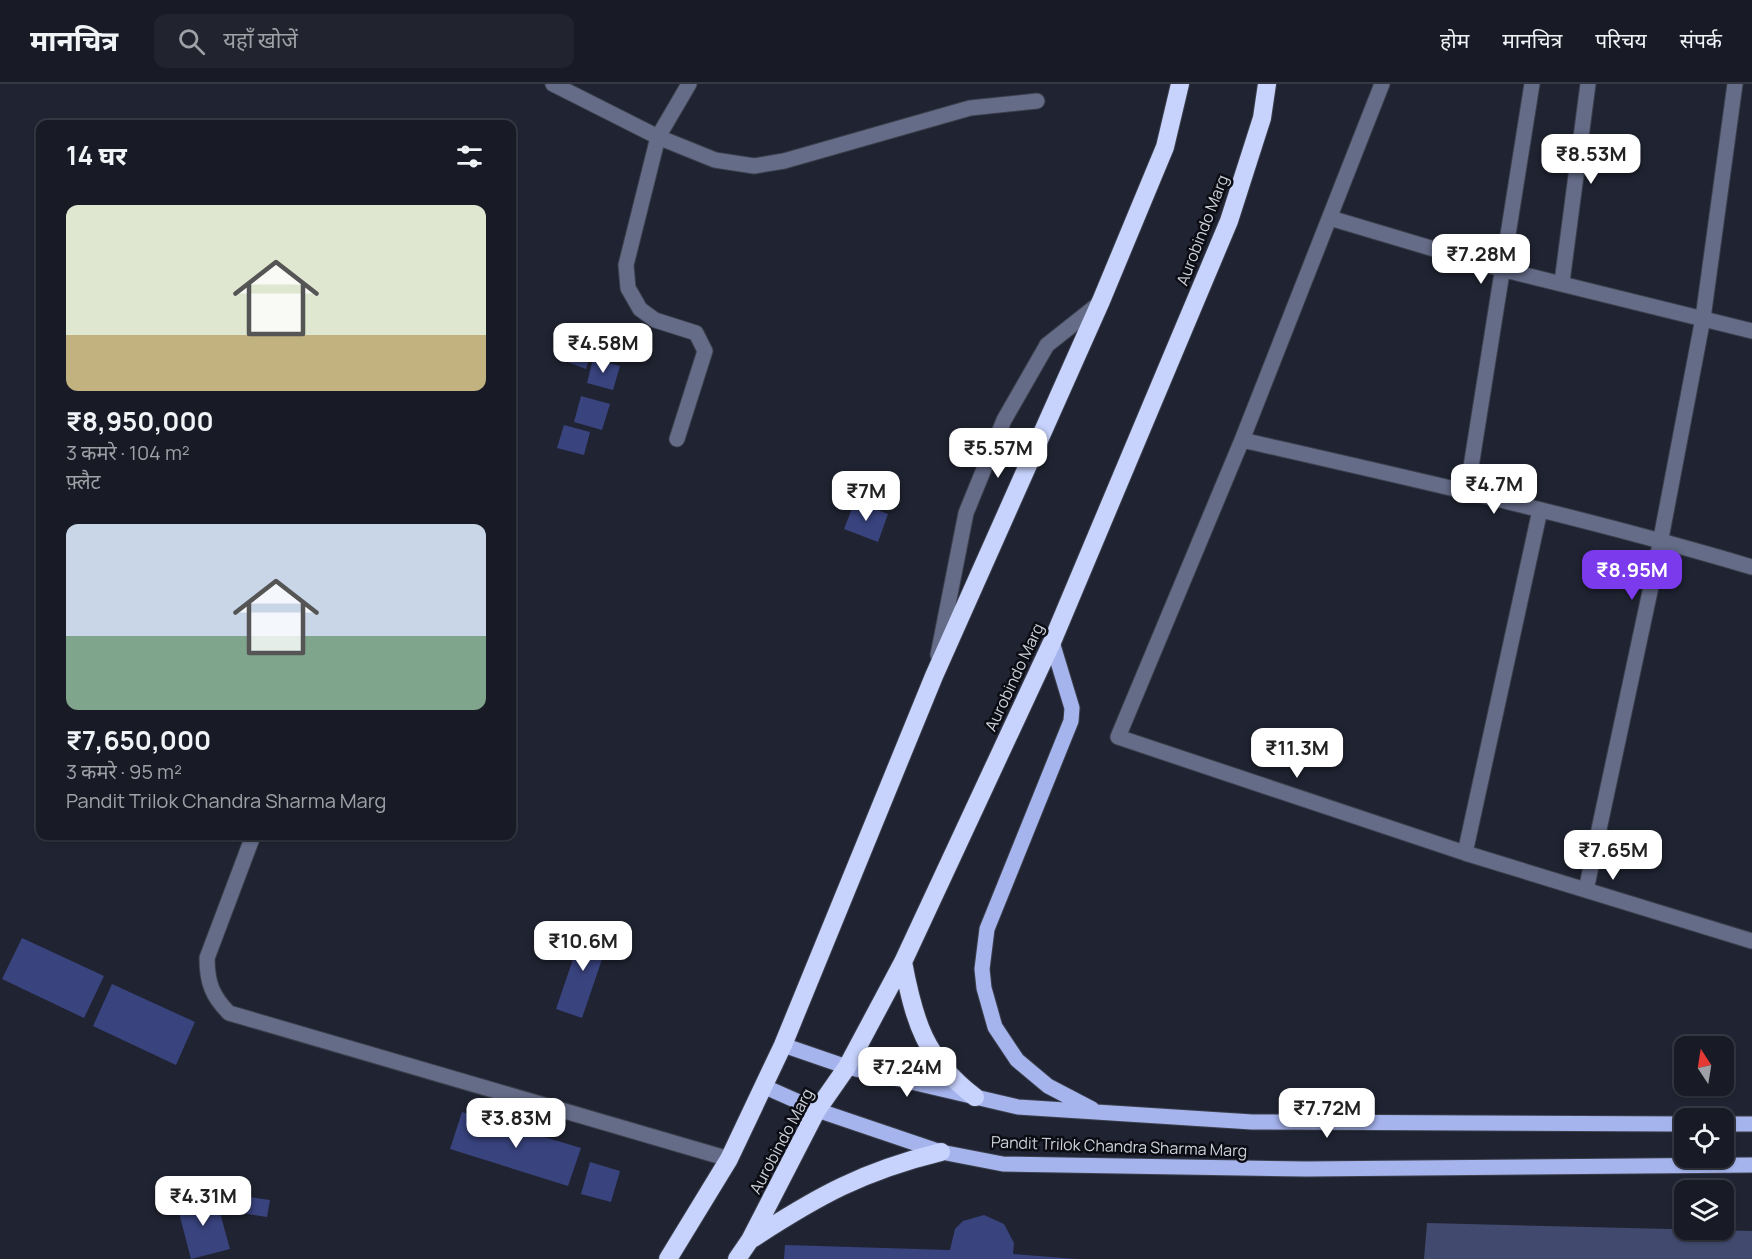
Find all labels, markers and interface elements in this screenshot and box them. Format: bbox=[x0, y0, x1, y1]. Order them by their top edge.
search box bbox=[154, 14, 574, 68]
text: मानचित्र bbox=[30, 21, 118, 59]
icon: search bbox=[175, 25, 208, 58]
text: यहाँ खोजें bbox=[223, 25, 298, 55]
text: होम bbox=[1440, 26, 1469, 54]
text: मानचित्र bbox=[1502, 26, 1562, 54]
text: परिचय bbox=[1595, 26, 1647, 54]
text: संपर्क bbox=[1680, 26, 1722, 54]
pin: ₹8.53M bbox=[1542, 134, 1640, 185]
text: 14 घर bbox=[66, 137, 127, 173]
icon: filters bbox=[453, 140, 486, 173]
text: ₹8.53M bbox=[1555, 140, 1627, 167]
street label: Aurobindo Marg bbox=[1171, 172, 1233, 288]
pin: ₹7.28M bbox=[1432, 234, 1530, 285]
text: ₹7.28M bbox=[1446, 240, 1516, 267]
icon: home bbox=[222, 244, 330, 352]
pin: ₹4.58M bbox=[554, 323, 652, 374]
text: ₹4.58M bbox=[567, 329, 639, 356]
text: ₹8,950,000 bbox=[66, 403, 214, 439]
pin: ₹5.57M bbox=[949, 428, 1047, 479]
text: ₹5.57M bbox=[963, 434, 1033, 461]
text: 3 कमरे · 104 m² bbox=[66, 439, 190, 466]
pin: ₹4.7M bbox=[1452, 464, 1536, 515]
text: फ़्लैट bbox=[66, 468, 101, 495]
text: ₹4.7M bbox=[1465, 470, 1523, 497]
pin: ₹7M bbox=[837, 471, 895, 522]
text: ₹7M bbox=[846, 477, 886, 504]
pin: ₹8.95M bbox=[1583, 550, 1681, 601]
text: ₹8.95M bbox=[1596, 556, 1668, 583]
icon: home bbox=[222, 563, 330, 671]
street label: Aurobindo Marg bbox=[979, 619, 1049, 735]
text: ₹7,650,000 bbox=[66, 722, 211, 758]
pin: ₹11.3M bbox=[1248, 728, 1346, 779]
text: ₹11.3M bbox=[1265, 734, 1329, 761]
text: 3 कमरे · 95 m² bbox=[66, 758, 182, 785]
text: Pandit Trilok Chandra Sharma Marg bbox=[66, 787, 386, 814]
pin: ₹7.65M bbox=[1564, 830, 1662, 881]
text: ₹7.65M bbox=[1578, 836, 1648, 863]
pin: ₹10.6M bbox=[534, 921, 632, 972]
text: ₹10.6M bbox=[548, 927, 618, 954]
north arrow bbox=[1674, 1036, 1734, 1096]
map controls bbox=[1674, 1036, 1734, 1240]
pin: ₹7.24M bbox=[858, 1047, 956, 1098]
text: ₹7.24M bbox=[872, 1053, 942, 1080]
street label: Aurobindo Marg bbox=[744, 1084, 818, 1198]
pin: ₹7.72M bbox=[1278, 1088, 1376, 1139]
text: ₹7.72M bbox=[1293, 1094, 1361, 1121]
pin: ₹3.83M bbox=[467, 1098, 565, 1149]
text: ₹3.83M bbox=[480, 1104, 552, 1131]
button: locate bbox=[1674, 1108, 1734, 1168]
street label: Pandit Trilok Chandra Sharma Marg bbox=[991, 1131, 1247, 1161]
pin: ₹4.31M bbox=[154, 1176, 252, 1227]
button: layers bbox=[1674, 1180, 1734, 1240]
text: ₹4.31M bbox=[169, 1182, 237, 1209]

